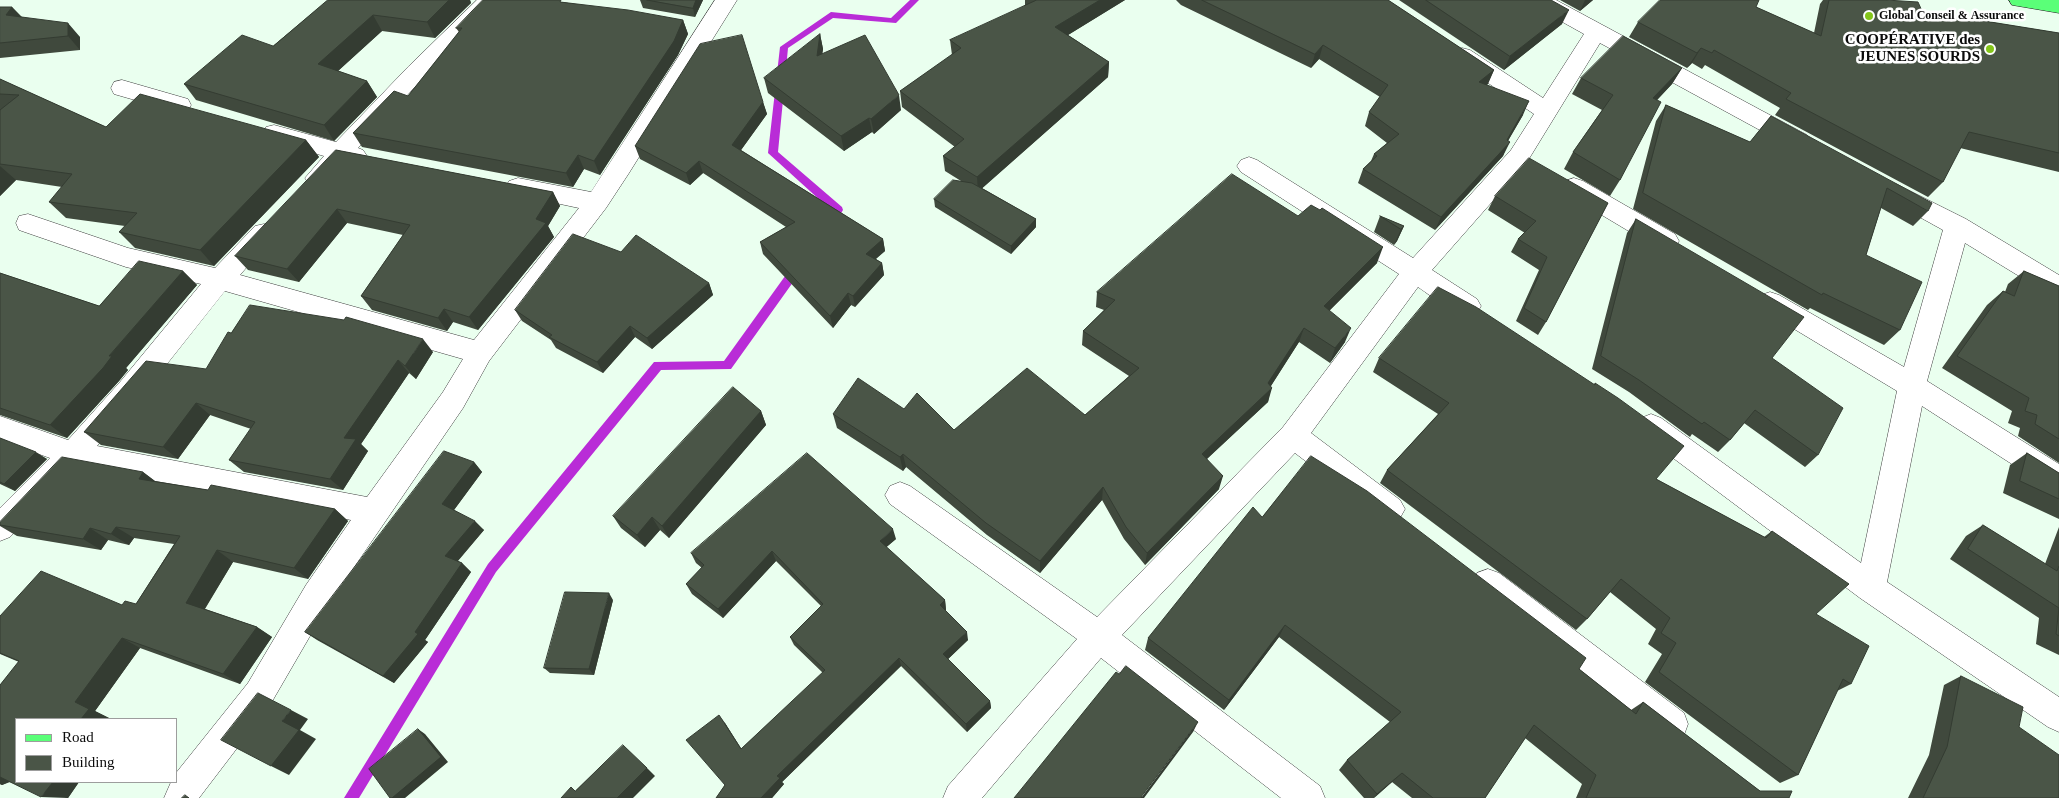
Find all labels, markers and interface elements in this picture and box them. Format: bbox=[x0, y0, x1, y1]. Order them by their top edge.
place label: Global Conseil & Assurance bbox=[1879, 9, 2024, 23]
marker: Global Conseil & Assurance bbox=[1863, 10, 1875, 22]
place label: COOPÉRATIVE des JEUNES SOURDS bbox=[1845, 31, 1980, 66]
marker: COOPÉRATIVE des JEUNES SOURDS bbox=[1984, 43, 1996, 55]
legend bbox=[15, 718, 178, 783]
text: Road bbox=[62, 729, 94, 745]
text: Building bbox=[62, 754, 115, 770]

